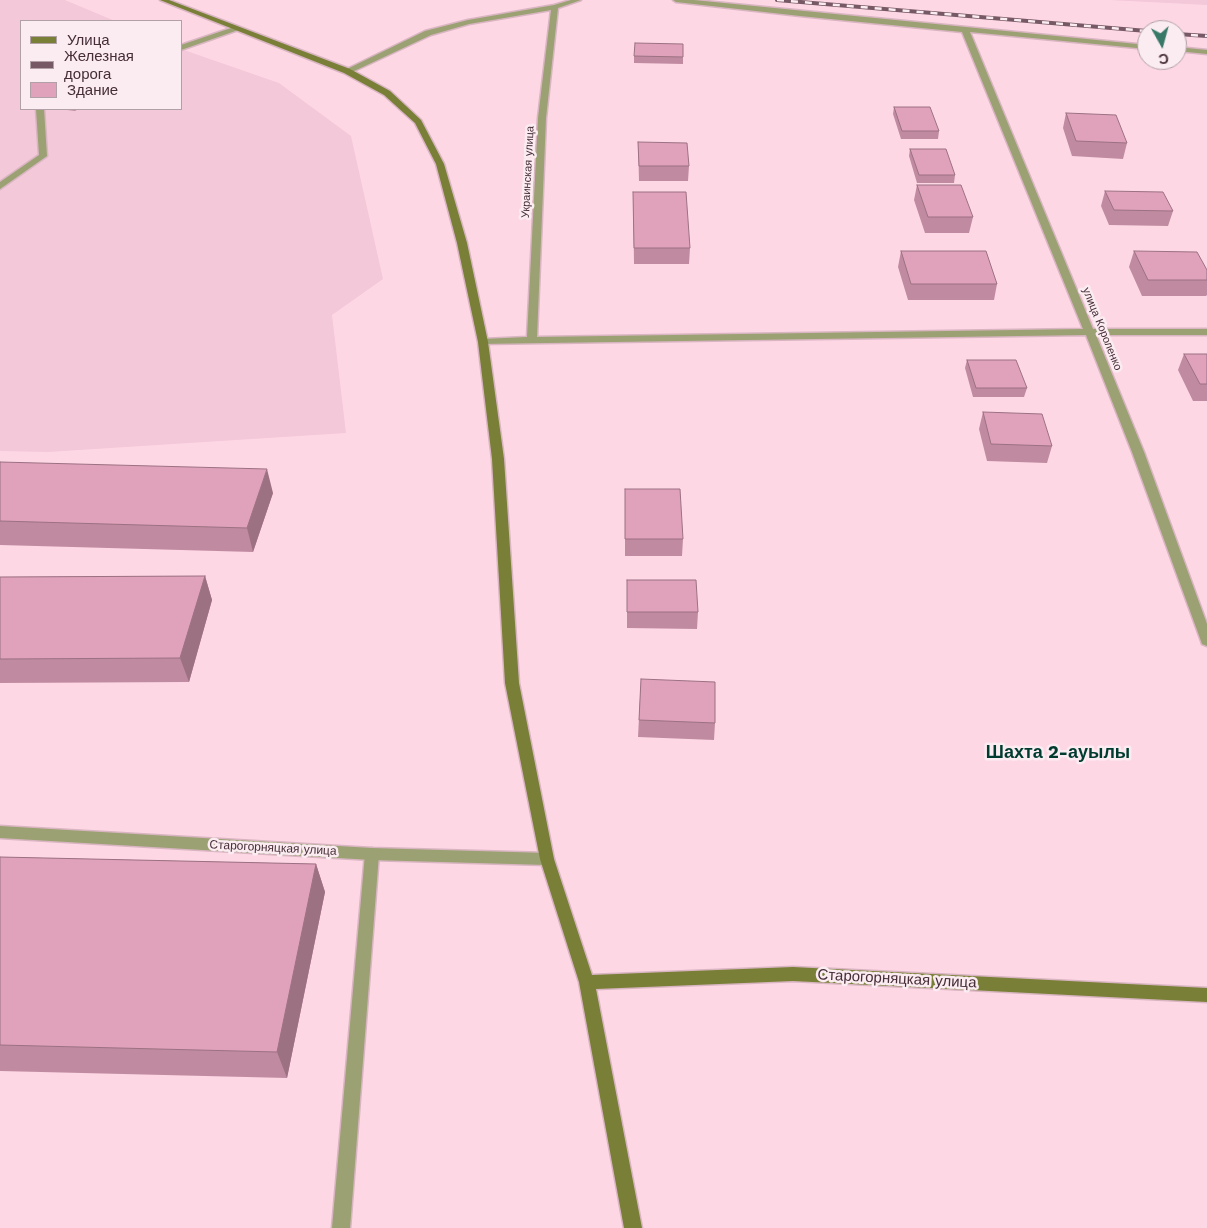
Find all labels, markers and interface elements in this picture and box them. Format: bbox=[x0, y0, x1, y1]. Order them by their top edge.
legend bbox=[20, 20, 182, 110]
north arrow bbox=[1137, 20, 1187, 70]
text: Улица bbox=[67, 31, 110, 49]
text: Железная дорога bbox=[64, 47, 134, 83]
text: С bbox=[1158, 50, 1170, 67]
text: Здание bbox=[67, 81, 118, 99]
street label: Украинская улица bbox=[519, 126, 537, 218]
street label: улица Короленко bbox=[1079, 286, 1125, 372]
district label: Шахта 2-ауылы bbox=[986, 742, 1130, 764]
street label: Старогорняцкая улица bbox=[209, 837, 337, 859]
street label: Старогорняцкая улица bbox=[817, 966, 977, 992]

